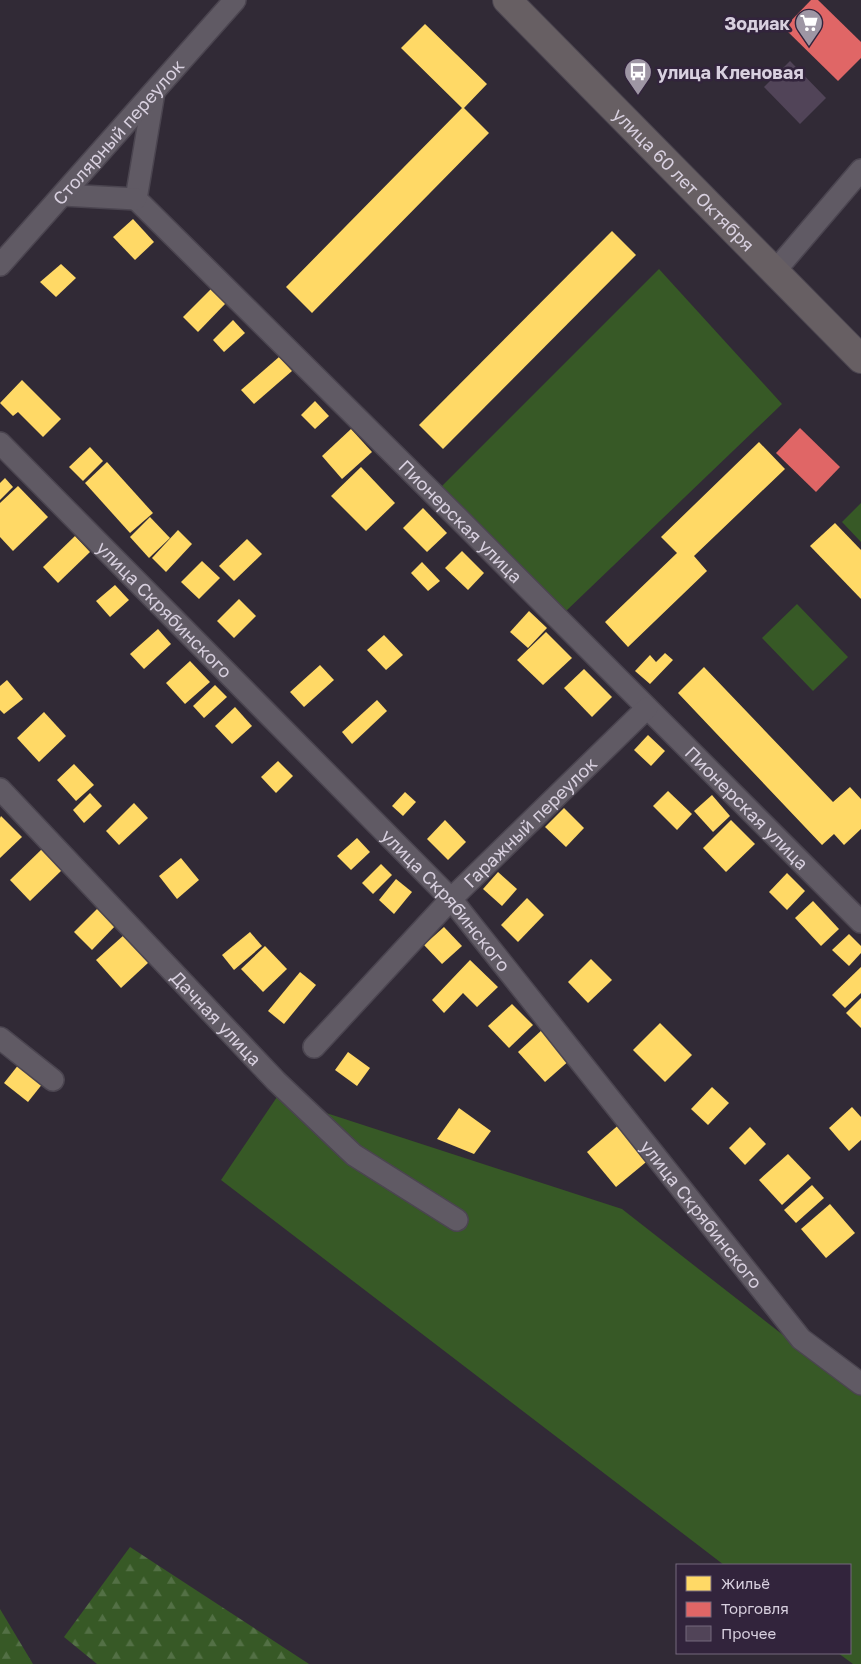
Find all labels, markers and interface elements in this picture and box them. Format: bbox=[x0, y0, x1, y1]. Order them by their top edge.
supermarket icon: Зодиак bbox=[794, 8, 824, 47]
place label: Зодиак bbox=[724, 12, 791, 34]
street label: Столярный переулок bbox=[48, 55, 188, 209]
bus stop icon: улица Кленовая bbox=[623, 57, 653, 96]
place label: улица Кленовая bbox=[657, 61, 804, 83]
street label: улица 60 лет Октября bbox=[608, 103, 759, 256]
street label: Пионерская улица bbox=[394, 455, 527, 587]
street label: улица Скрябинского bbox=[92, 536, 237, 682]
street label: Пионерская улица bbox=[681, 741, 813, 874]
street label: Гаражный переулок bbox=[459, 752, 601, 892]
street label: улица Скрябинского bbox=[377, 824, 515, 976]
street label: Дачная улица bbox=[166, 966, 266, 1070]
street label: улица Скрябинского bbox=[636, 1135, 767, 1293]
legend bbox=[676, 1564, 851, 1654]
text: Жильё bbox=[721, 1574, 770, 1592]
text: Торговля bbox=[721, 1599, 789, 1617]
text: Прочее bbox=[721, 1624, 777, 1642]

